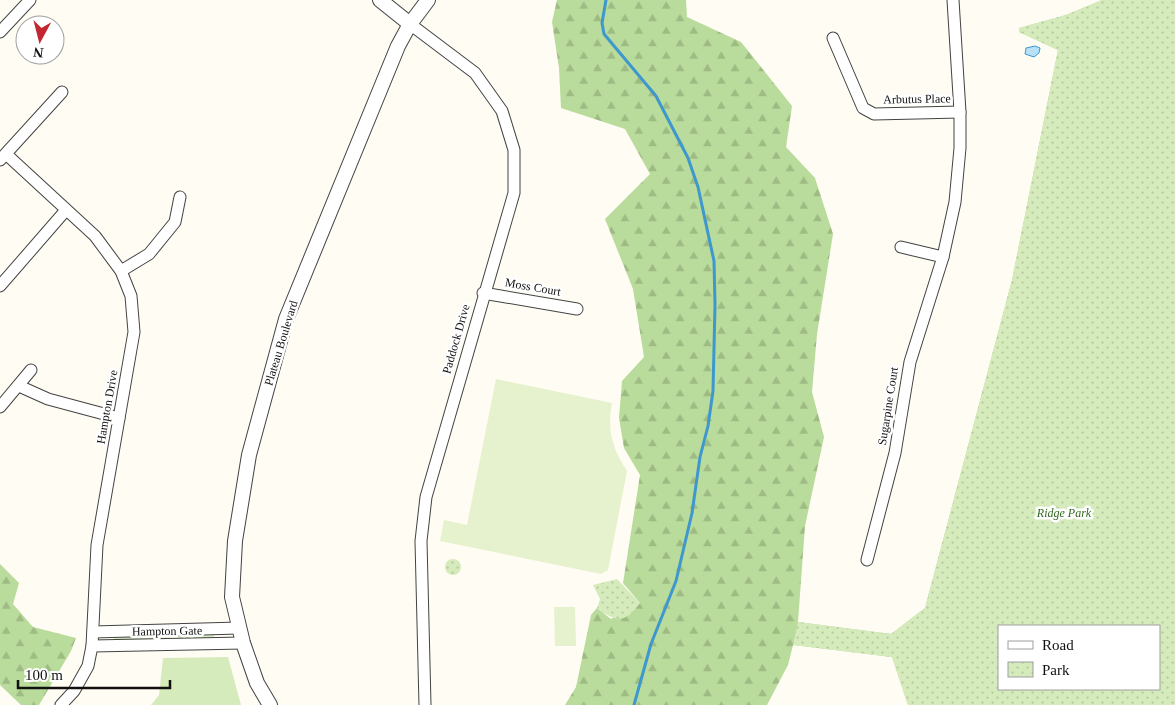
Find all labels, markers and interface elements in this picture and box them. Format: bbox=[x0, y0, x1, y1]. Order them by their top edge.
north arrow bbox=[15, 15, 65, 65]
text: N bbox=[33, 44, 44, 60]
street label: Arbutus Place bbox=[883, 91, 951, 107]
street label: Moss Court bbox=[504, 275, 563, 299]
street label: Plateau Boulevard bbox=[261, 299, 301, 387]
street label: Paddock Drive bbox=[439, 303, 473, 375]
street label: Sugarpine Court bbox=[875, 365, 901, 446]
street label: Hampton Drive bbox=[94, 369, 120, 445]
park label: Ridge Park bbox=[1036, 506, 1092, 520]
street label: Hampton Gate bbox=[132, 623, 202, 639]
legend bbox=[998, 625, 1160, 690]
text: Road bbox=[1042, 637, 1074, 653]
scale bar bbox=[18, 658, 170, 690]
text: Park bbox=[1042, 662, 1070, 678]
text: 100 m bbox=[25, 667, 63, 683]

